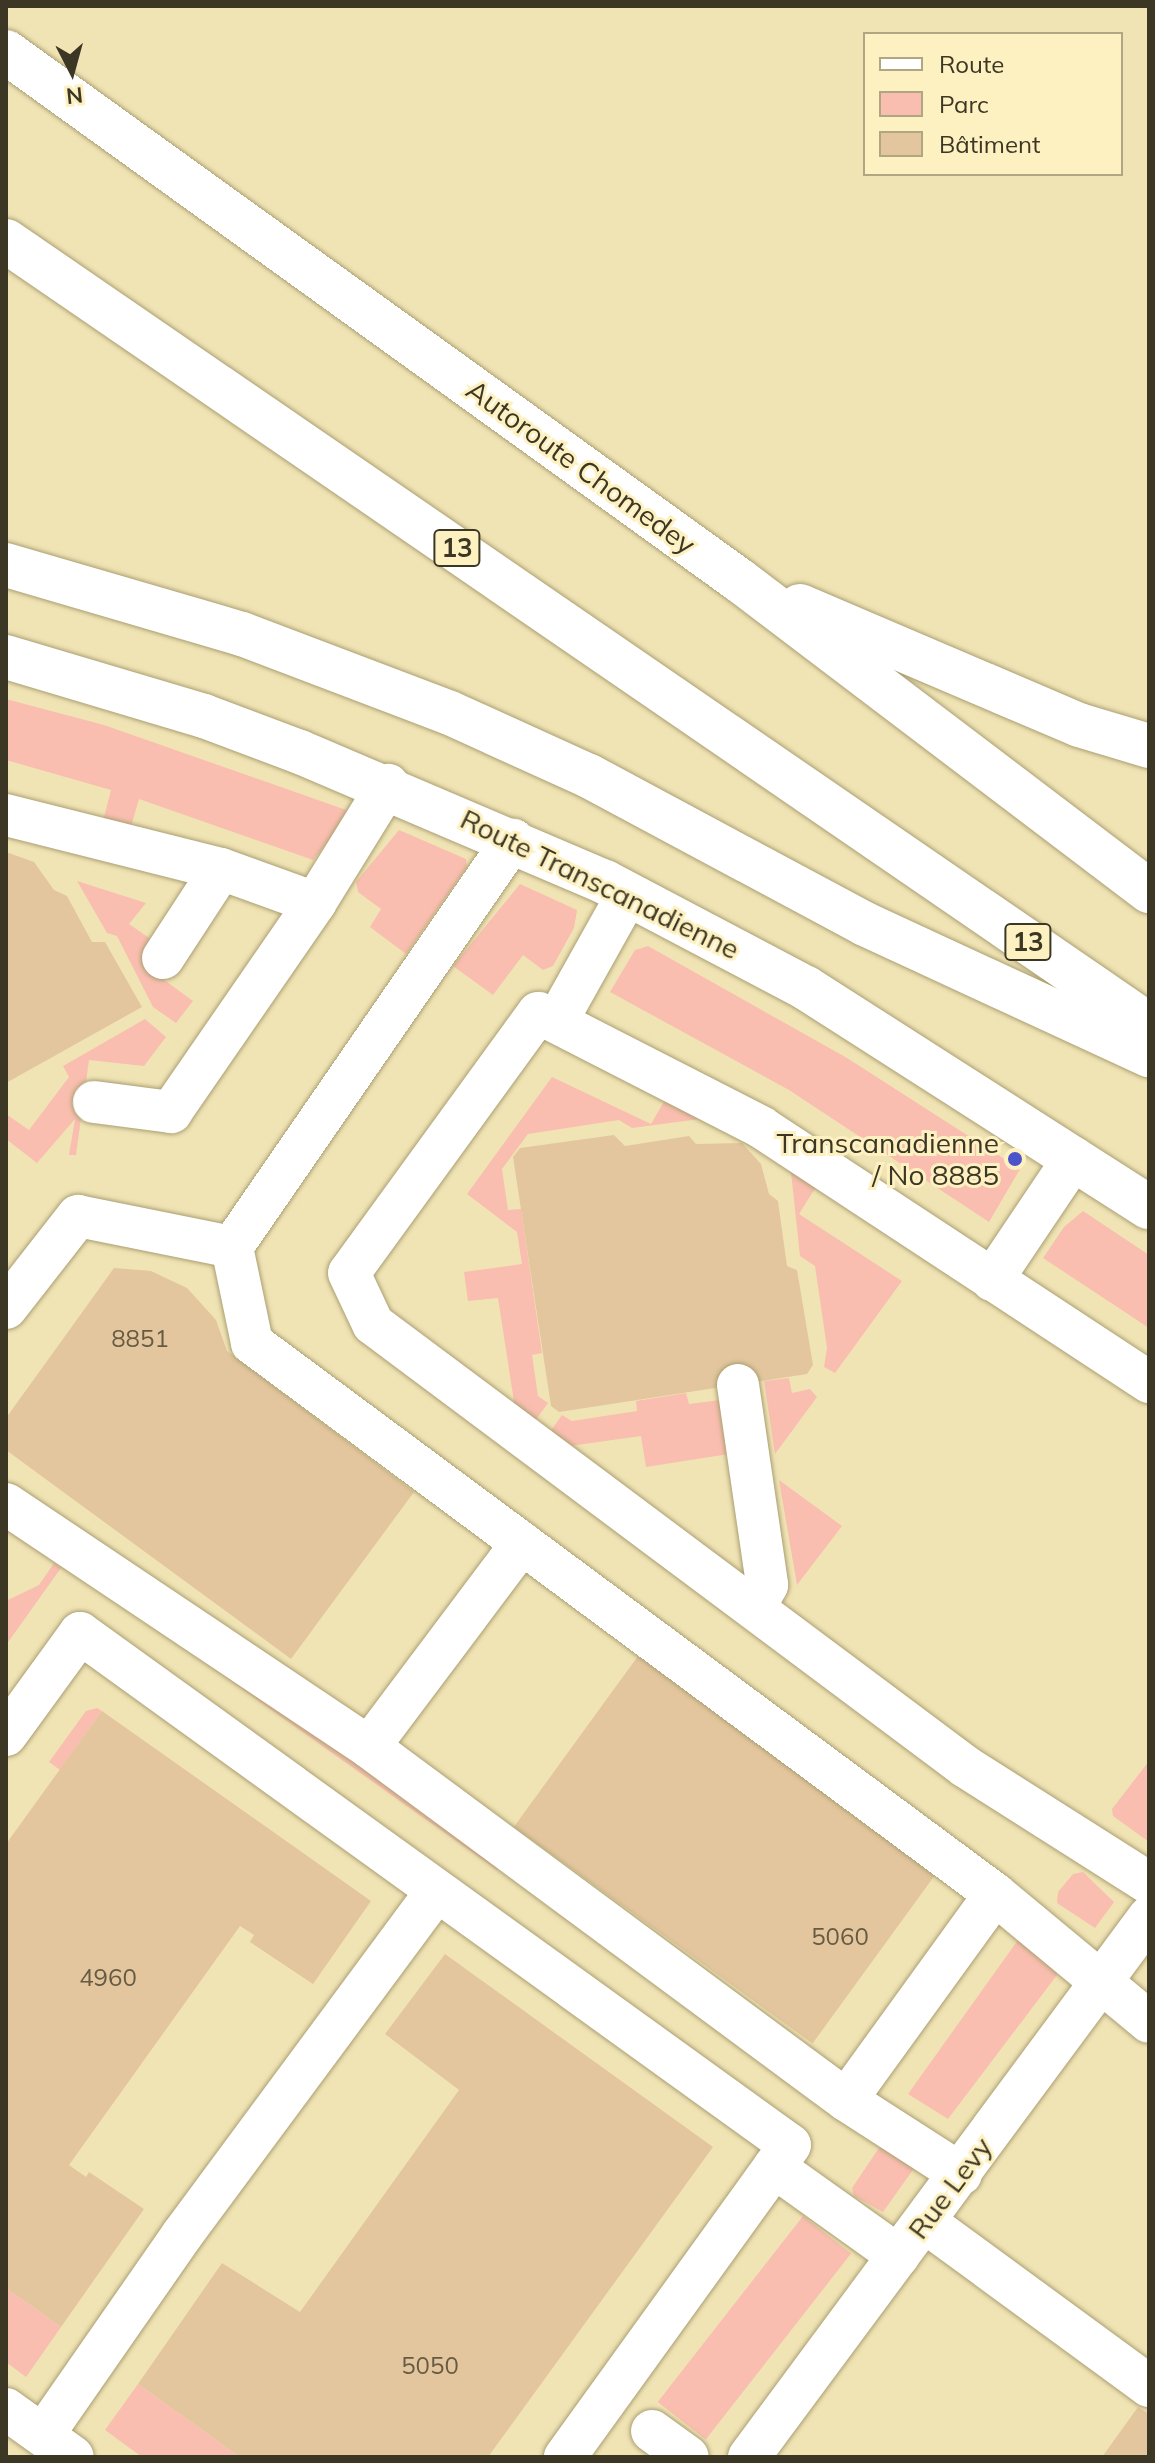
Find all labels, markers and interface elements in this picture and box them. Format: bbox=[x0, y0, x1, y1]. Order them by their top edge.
north arrow bbox=[32, 32, 112, 112]
legend bbox=[863, 32, 1123, 176]
text: Route bbox=[939, 49, 1004, 79]
text: N bbox=[65, 81, 84, 111]
text: Parc bbox=[939, 89, 989, 119]
text: Bâtiment bbox=[939, 129, 1040, 159]
street label: Autoroute Chomedey bbox=[460, 373, 702, 561]
road number: 13 bbox=[433, 526, 481, 570]
street label: Route Transcanadienne bbox=[455, 802, 745, 966]
road number: 13 bbox=[1004, 920, 1052, 964]
place label: Transcanadienne / No 8885 bbox=[777, 1126, 999, 1192]
marker: Transcanadienne / No 8885 bbox=[1006, 1150, 1024, 1168]
house number: 8851 bbox=[111, 1325, 169, 1353]
house number: 5060 bbox=[811, 1923, 869, 1951]
house number: 4960 bbox=[79, 1964, 137, 1992]
street label: Rue Levy bbox=[901, 2131, 999, 2245]
house number: 5050 bbox=[401, 2352, 459, 2380]

